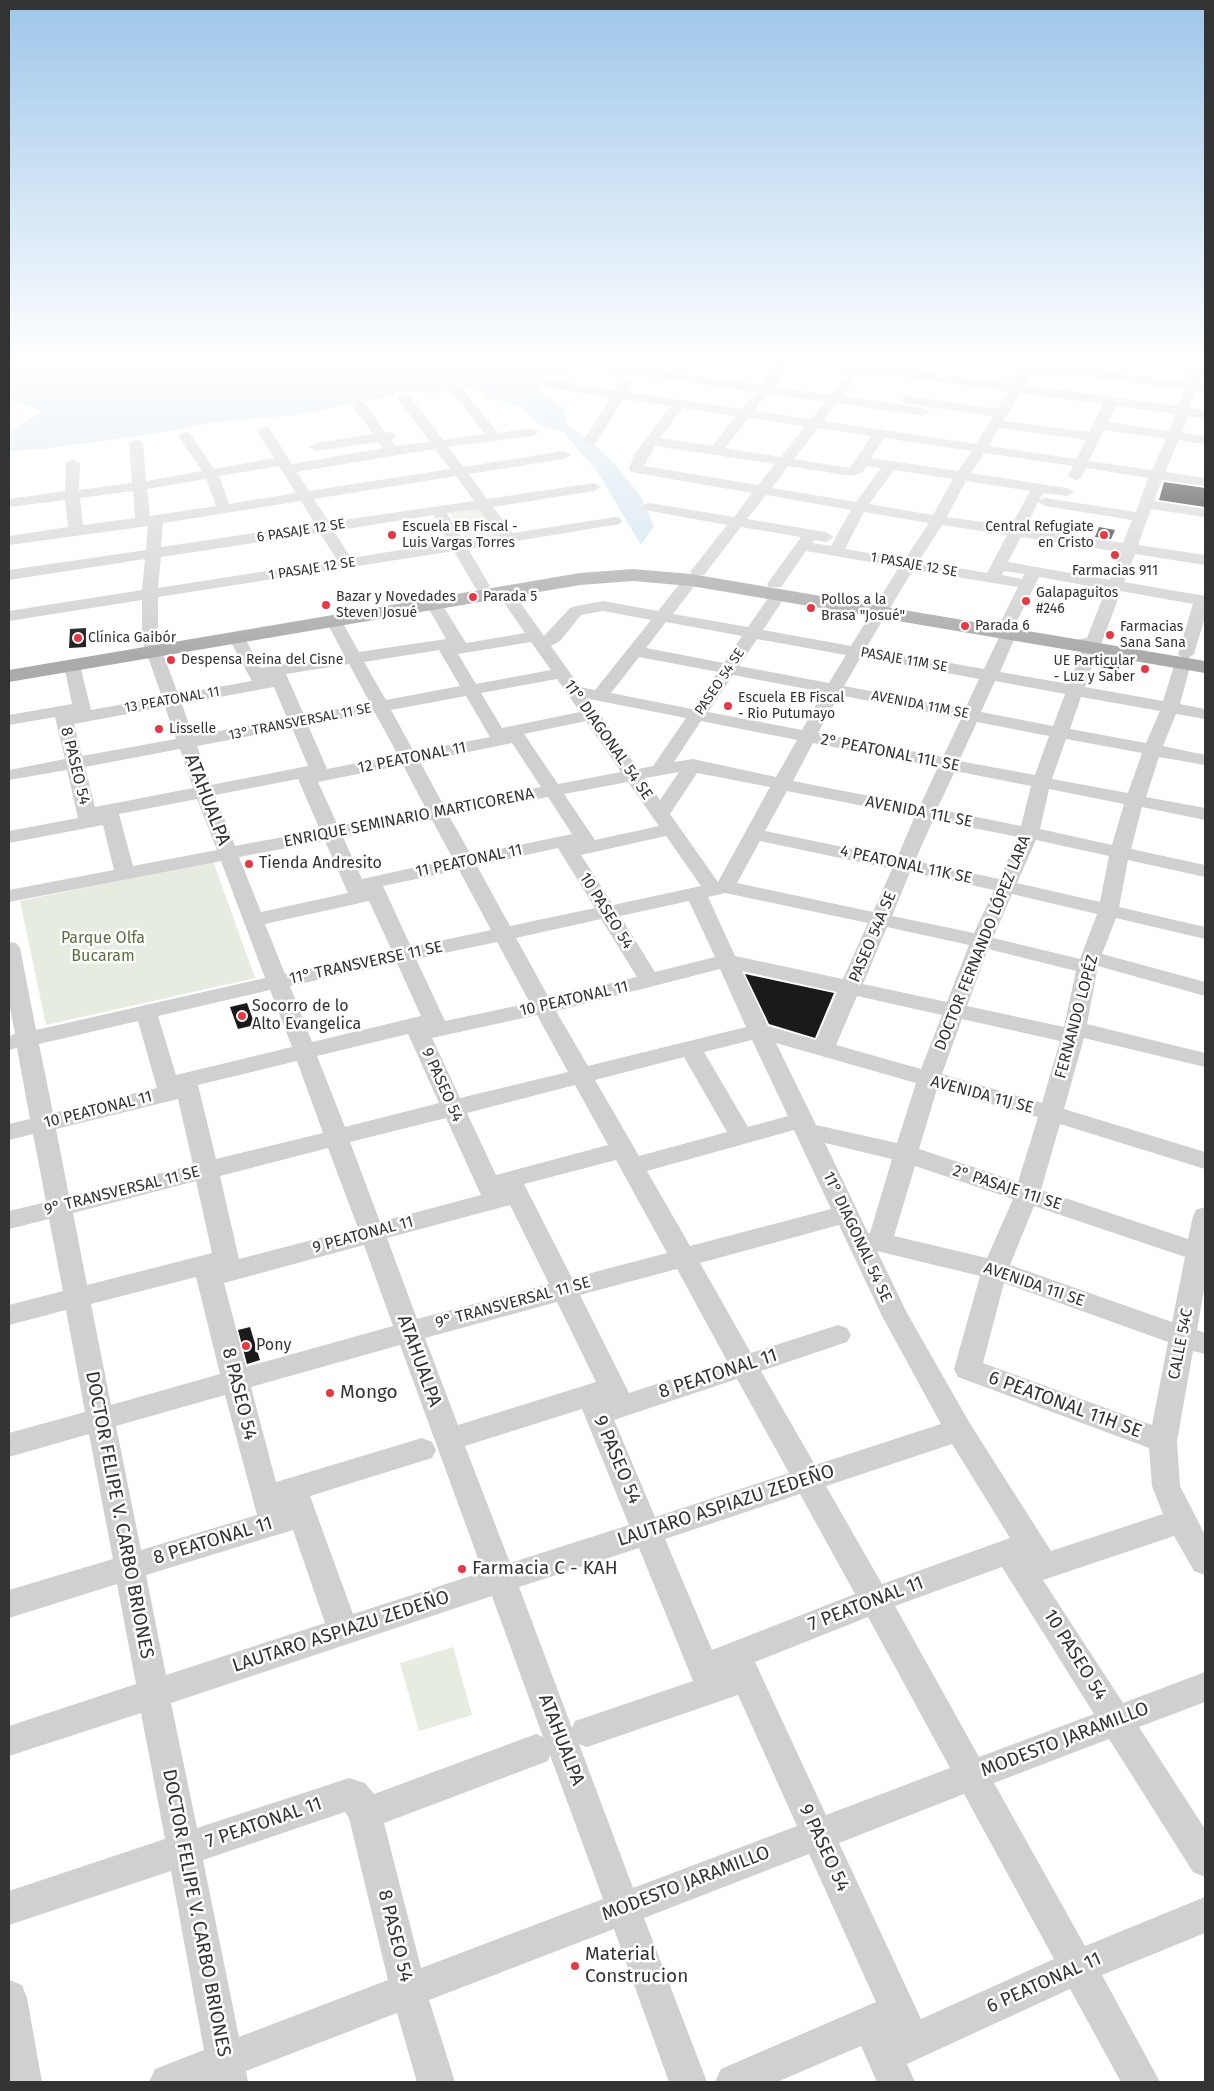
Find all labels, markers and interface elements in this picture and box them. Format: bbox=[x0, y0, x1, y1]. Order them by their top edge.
street label: 6 PASAJE 12 SE bbox=[256, 516, 346, 546]
place label: Escuela EB Fiscal - Luis Vargas Torres bbox=[402, 519, 518, 552]
place label: Central Refugiate en Cristo bbox=[985, 519, 1094, 552]
marker: Escuela EB Fiscal - Luis Vargas Torres bbox=[386, 529, 398, 541]
marker: Central Refugiate en Cristo bbox=[1098, 529, 1110, 541]
street label: 1 PASAJE 12 SE bbox=[869, 549, 959, 581]
marker: Farmacias 911 bbox=[1109, 549, 1121, 561]
street label: 1 PASAJE 12 SE bbox=[267, 554, 357, 584]
place label: Farmacias 911 bbox=[1072, 563, 1158, 579]
place label: Galapaguitos #246 bbox=[1036, 585, 1118, 618]
place label: Bazar y Novedades Steven Josué bbox=[336, 589, 456, 622]
place label: Parada 5 bbox=[483, 589, 537, 605]
marker: Parada 5 bbox=[467, 591, 479, 603]
place label: Pollos a la Brasa "Josué" bbox=[821, 592, 905, 624]
marker: Galapaguitos #246 bbox=[1020, 595, 1032, 607]
marker: Bazar y Novedades Steven Josué bbox=[320, 599, 332, 611]
marker: Pollos a la Brasa "Josué" bbox=[805, 602, 817, 614]
place label: Parada 6 bbox=[975, 618, 1030, 634]
place label: Farmacias Sana Sana bbox=[1120, 619, 1186, 652]
marker: Parada 6 bbox=[959, 620, 971, 632]
marker: Farmacias Sana Sana bbox=[1104, 629, 1116, 641]
place label: Clínica Gaibór bbox=[88, 630, 176, 646]
marker: Clínica Gaibór bbox=[72, 632, 84, 644]
street label: PASAJE 11M SE bbox=[859, 644, 949, 676]
street label: PASEO 54 SE bbox=[692, 645, 748, 719]
place label: Despensa Reina del Cisne bbox=[181, 652, 343, 668]
place label: UE Particular - Luz y Saber bbox=[1053, 653, 1135, 686]
marker: Despensa Reina del Cisne bbox=[165, 654, 177, 666]
marker: UE Particular - Luz y Saber bbox=[1139, 663, 1151, 675]
street label: 11° DIAGONAL 54 SE bbox=[559, 676, 657, 804]
street label: 13 PEATONAL 11 bbox=[123, 683, 221, 717]
street label: AVENIDA 11M SE bbox=[870, 687, 970, 723]
place label: Escuela EB Fiscal - Rio Putumayo bbox=[738, 690, 844, 722]
street label: 13° TRANSVERSAL 11 SE bbox=[227, 700, 373, 744]
marker: Escuela EB Fiscal - Rio Putumayo bbox=[722, 700, 734, 712]
place label: Lisselle bbox=[169, 721, 216, 737]
marker: Lisselle bbox=[153, 723, 165, 735]
street label: 8 PASEO 54 bbox=[56, 725, 94, 807]
street label: 2° PEATONAL 11L SE bbox=[819, 730, 961, 776]
street label: 12 PEATONAL 11 bbox=[356, 738, 468, 778]
street label: ATAHUALPA bbox=[179, 751, 235, 849]
street label: ENRIQUE SEMINARIO MARTICORENA bbox=[282, 784, 536, 852]
street label: AVENIDA 11L SE bbox=[864, 792, 974, 832]
street label: DOCTOR FERNANDO LÓPEZ LARA bbox=[931, 833, 1035, 1053]
street label: 11 PEATONAL 11 bbox=[414, 840, 524, 882]
street label: 4 PEATONAL 11K SE bbox=[838, 842, 974, 888]
place label: Tienda Andresito bbox=[259, 854, 382, 874]
marker: Tienda Andresito bbox=[243, 858, 255, 870]
street label: 10 PASEO 54 bbox=[575, 869, 637, 953]
street label: PASEO 54A SE bbox=[845, 889, 901, 985]
park label: Parque Olfa Bucaram bbox=[61, 929, 145, 967]
street label: 11° TRANSVERSE 11 SE bbox=[288, 937, 444, 989]
street label: FERNANDO LOPÉZ bbox=[1051, 953, 1103, 1081]
street label: 10 PEATONAL 11 bbox=[518, 977, 630, 1021]
place label: Socorro de lo Alto Evangelica bbox=[252, 997, 361, 1035]
marker: Socorro de lo Alto Evangelica bbox=[236, 1010, 248, 1022]
street label: 9 PASEO 54 bbox=[417, 1045, 467, 1125]
street label: AVENIDA 11J SE bbox=[928, 1072, 1036, 1118]
street label: 10 PEATONAL 11 bbox=[42, 1087, 154, 1133]
street label: 2° PASAJE 11I SE bbox=[950, 1161, 1064, 1215]
street label: 9° TRANSVERSAL 11 SE bbox=[42, 1162, 202, 1220]
street label: 11° DIAGONAL 54 SE bbox=[818, 1169, 896, 1305]
street label: 9 PEATONAL 11 bbox=[310, 1212, 416, 1258]
street label: AVENIDA 11I SE bbox=[981, 1259, 1087, 1311]
street label: 9° TRANSVERSAL 11 SE bbox=[433, 1273, 593, 1333]
street label: CALLE 54C bbox=[1165, 1307, 1197, 1381]
street label: ATAHUALPA bbox=[392, 1312, 446, 1410]
place label: Pony bbox=[256, 1336, 291, 1356]
marker: Pony bbox=[240, 1340, 252, 1352]
street label: 8 PEATONAL 11 bbox=[656, 1344, 780, 1404]
street label: 8 PASEO 54 bbox=[217, 1345, 261, 1443]
street label: 6 PEATONAL 11H SE bbox=[985, 1367, 1145, 1443]
street label: DOCTOR FELIPE V. CARBO BRIONES bbox=[80, 1369, 158, 1661]
place label: Mongo bbox=[340, 1382, 398, 1404]
marker: Mongo bbox=[324, 1387, 336, 1399]
street label: 9 PASEO 54 bbox=[588, 1412, 646, 1508]
street label: LAUTARO ASPIAZU ZEDEÑO bbox=[615, 1460, 837, 1552]
street label: 8 PEATONAL 11 bbox=[151, 1512, 275, 1570]
place label: Farmacia C - KAH bbox=[472, 1558, 618, 1580]
marker: Farmacia C - KAH bbox=[456, 1563, 468, 1575]
street label: 7 PEATONAL 11 bbox=[805, 1572, 927, 1636]
street label: LAUTARO ASPIAZU ZEDEÑO bbox=[230, 1586, 452, 1678]
street label: 10 PASEO 54 bbox=[1038, 1605, 1112, 1705]
street label: ATAHUALPA bbox=[533, 1691, 589, 1789]
street label: MODESTO JARAMILLO bbox=[978, 1697, 1152, 1783]
street label: DOCTOR FELIPE V. CARBO BRIONES bbox=[157, 1767, 235, 2059]
street label: 7 PEATONAL 11 bbox=[203, 1792, 325, 1854]
street label: 9 PASEO 54 bbox=[794, 1801, 854, 1895]
street label: MODESTO JARAMILLO bbox=[599, 1841, 773, 1927]
street label: 8 PASEO 54 bbox=[373, 1887, 417, 1985]
place label: Material Construcion bbox=[585, 1944, 688, 1988]
street label: 6 PEATONAL 11 bbox=[983, 1948, 1105, 2018]
marker: Material Construcion bbox=[569, 1960, 581, 1972]

